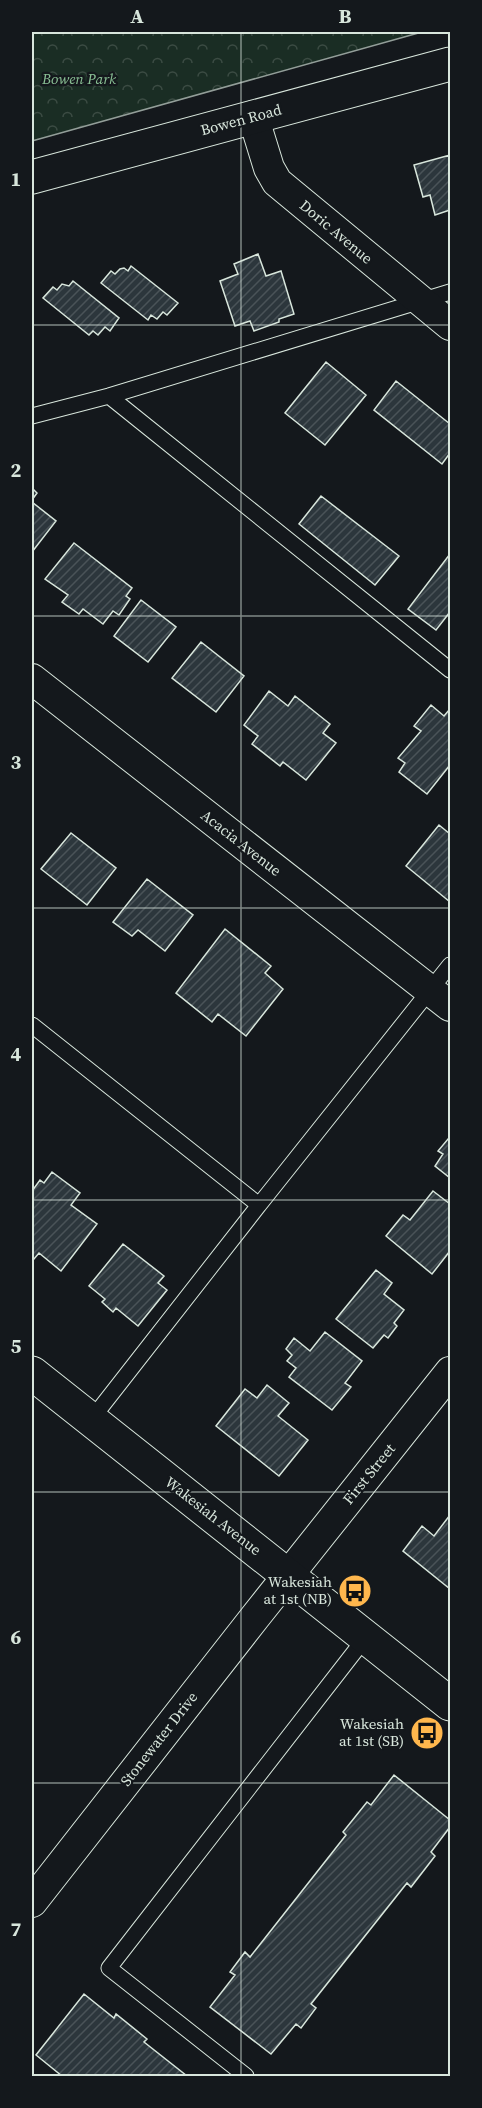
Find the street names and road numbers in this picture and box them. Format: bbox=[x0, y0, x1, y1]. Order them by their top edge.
street label: Bowen Road bbox=[198, 98, 284, 140]
street label: Doric Avenue bbox=[295, 195, 378, 269]
street label: Acacia Avenue bbox=[197, 805, 286, 881]
street label: First Street bbox=[338, 1439, 400, 1509]
street label: Wakesiah Avenue bbox=[161, 1471, 266, 1560]
street label: Stonewater Drive bbox=[115, 1687, 202, 1790]

